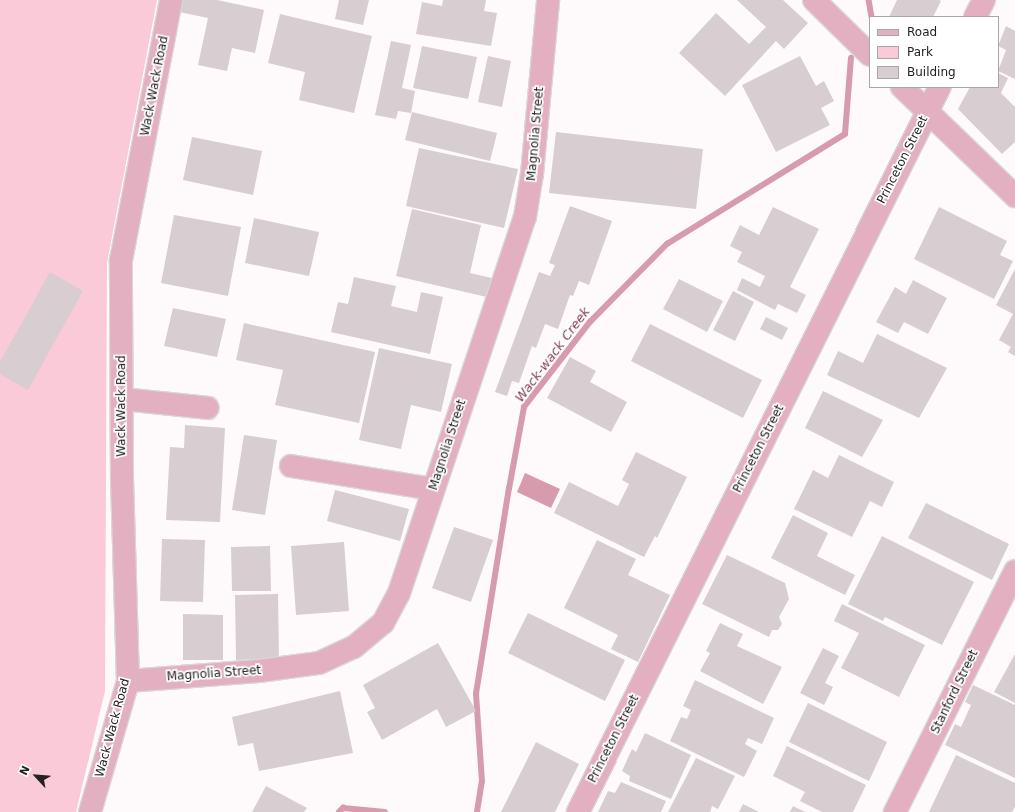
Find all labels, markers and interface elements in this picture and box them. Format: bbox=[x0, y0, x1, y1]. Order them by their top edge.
legend bbox=[869, 16, 999, 88]
text: Road bbox=[907, 25, 937, 39]
street label: Wack Wack Road bbox=[138, 35, 172, 137]
text: Park bbox=[907, 45, 933, 59]
text: Building bbox=[907, 65, 956, 79]
street label: Magnolia Street bbox=[525, 86, 547, 182]
street label: Princeton Street bbox=[875, 114, 931, 206]
water label: Wack-wack Creek bbox=[512, 304, 594, 406]
street label: Wack Wack Road bbox=[115, 355, 129, 457]
street label: Magnolia Street bbox=[427, 398, 469, 492]
street label: Princeton Street bbox=[731, 403, 787, 495]
street label: Stanford Street bbox=[928, 648, 982, 736]
street label: Magnolia Street bbox=[166, 664, 262, 684]
street label: Wack Wack Road bbox=[93, 677, 133, 779]
street label: Princeton Street bbox=[586, 693, 642, 785]
north arrow bbox=[16, 756, 56, 796]
text: N bbox=[17, 764, 33, 778]

